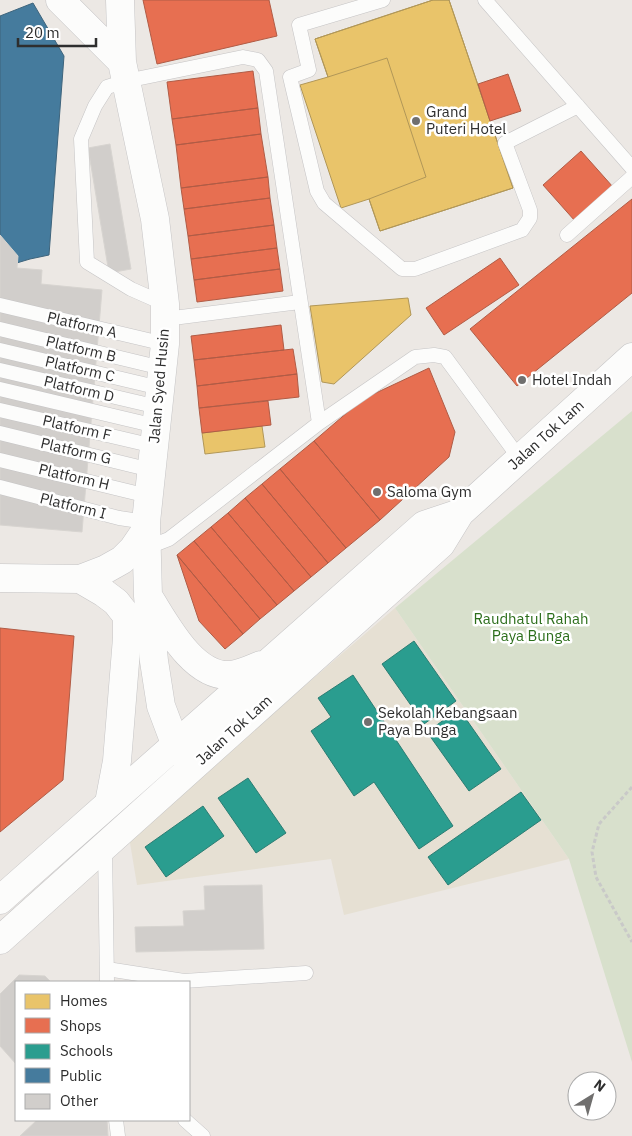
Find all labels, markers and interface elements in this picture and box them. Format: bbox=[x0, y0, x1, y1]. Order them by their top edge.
scale bar bbox=[18, 15, 95, 47]
text: 20 m bbox=[25, 23, 60, 42]
place label: Grand Puteri Hotel bbox=[426, 102, 506, 138]
marker: Grand Puteri Hotel bbox=[410, 115, 422, 127]
street label: Platform A bbox=[45, 307, 119, 342]
street label: Jalan Syed Husin bbox=[144, 328, 173, 444]
street label: Platform B bbox=[44, 331, 118, 366]
street label: Platform C bbox=[43, 351, 117, 386]
place label: Hotel Indah bbox=[532, 370, 612, 389]
street label: Platform D bbox=[42, 371, 116, 406]
marker: Hotel Indah bbox=[516, 374, 528, 386]
street label: Jalan Tok Lam bbox=[504, 395, 588, 474]
street label: Platform F bbox=[41, 410, 113, 445]
street label: Platform G bbox=[39, 433, 113, 468]
street label: Platform H bbox=[37, 459, 111, 494]
place label: Saloma Gym bbox=[387, 482, 472, 501]
marker: Saloma Gym bbox=[371, 486, 383, 498]
street label: Platform I bbox=[38, 488, 108, 523]
park label: Raudhatul Rahah Paya Bunga bbox=[473, 609, 589, 645]
street label: Jalan Tok Lam bbox=[192, 690, 276, 769]
place label: Sekolah Kebangsaan Paya Bunga bbox=[378, 703, 518, 739]
marker: Sekolah Kebangsaan Paya Bunga bbox=[362, 716, 374, 728]
legend bbox=[15, 981, 190, 1121]
text: Homes bbox=[60, 991, 108, 1010]
text: Shops bbox=[60, 1016, 102, 1035]
text: Schools bbox=[60, 1041, 113, 1060]
text: Public bbox=[60, 1066, 102, 1085]
north arrow bbox=[567, 1071, 617, 1121]
text: N bbox=[590, 1075, 609, 1096]
text: Other bbox=[60, 1091, 99, 1110]

